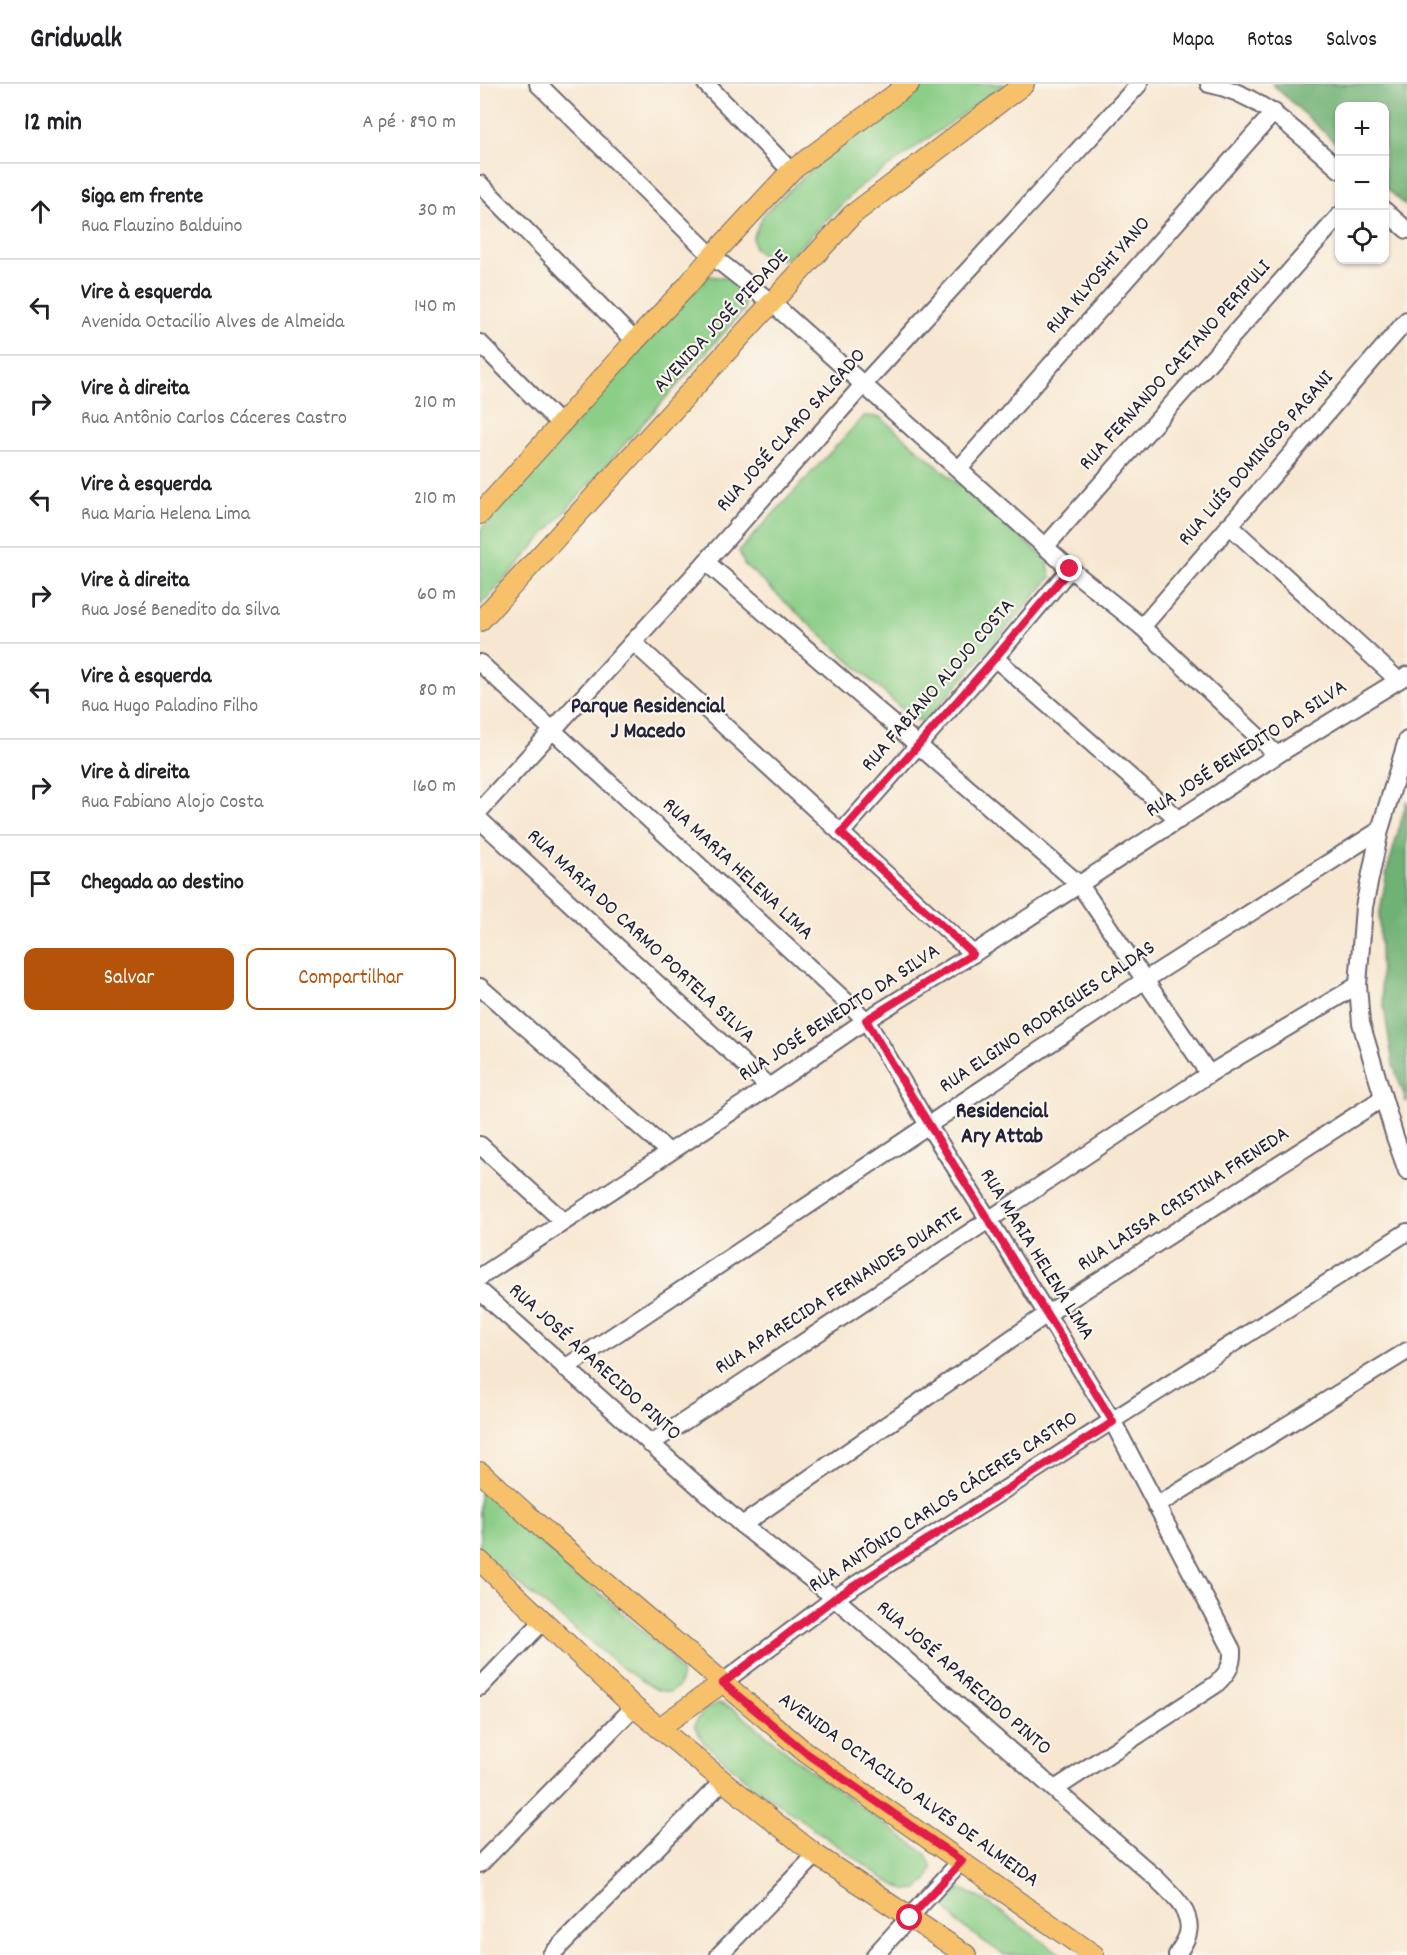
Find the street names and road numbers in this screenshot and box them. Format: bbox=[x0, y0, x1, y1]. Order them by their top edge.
street label: RUA KLYOSHI YANO bbox=[1039, 210, 1159, 342]
street label: AVENIDA JOSÉ PIEDADE bbox=[647, 243, 797, 400]
street label: RUA FERNANDO CAETANO PERIPULI bbox=[1073, 254, 1279, 478]
street label: RUA JOSÉ CLARO SALGADO bbox=[710, 342, 874, 520]
street label: RUA LUÍS DOMINGOS PAGANI bbox=[1172, 364, 1342, 553]
street label: RUA FABIANO ALOJO COSTA bbox=[855, 593, 1023, 779]
street label: RUA JOSÉ BENEDITO DA SILVA bbox=[1140, 673, 1354, 827]
street label: RUA MARIA HELENA LIMA bbox=[655, 792, 819, 948]
street label: RUA MARIA DO CARMO PORTELA SILVA bbox=[519, 823, 761, 1051]
street label: RUA ELGINO RODRIGUES CALDAS bbox=[934, 934, 1162, 1102]
street label: RUA JOSÉ BENEDITO DA SILVA bbox=[733, 937, 947, 1091]
street label: RUA LAISSA CRISTINA FRENEDA bbox=[1072, 1120, 1296, 1280]
street label: RUA MARIA HELENA LIMA bbox=[971, 1163, 1101, 1347]
street label: RUA APARECIDA FERNANDES DUARTE bbox=[710, 1200, 969, 1383]
street label: RUA JOSÉ APARECIDO PINTO bbox=[501, 1277, 687, 1449]
street label: RUA ANTÔNIO CARLOS CÁCERES CASTRO bbox=[803, 1404, 1085, 1602]
street label: RUA JOSÉ APARECIDO PINTO bbox=[869, 1594, 1057, 1764]
street label: AVENIDA OCTACILIO ALVES DE ALMEIDA bbox=[771, 1686, 1045, 1896]

